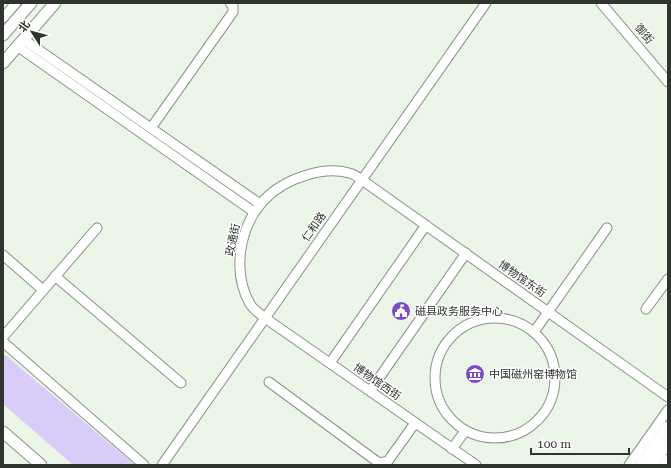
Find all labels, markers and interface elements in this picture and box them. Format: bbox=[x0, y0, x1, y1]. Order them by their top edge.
north arrow bbox=[12, 12, 52, 52]
text: 北 bbox=[16, 18, 33, 35]
street label: 御街 bbox=[631, 21, 656, 47]
street label: 仁和路 bbox=[299, 210, 329, 244]
street label: 政通街 bbox=[223, 223, 243, 257]
street label: 博物馆东街 bbox=[496, 258, 548, 300]
public building icon: 磁县政务服务中心 bbox=[390, 300, 412, 322]
place label: 磁县政务服务中心 bbox=[415, 305, 503, 318]
street label: 博物馆西街 bbox=[351, 361, 403, 403]
museum icon: 中国磁州窑博物馆 bbox=[464, 363, 486, 385]
place label: 中国磁州窑博物馆 bbox=[489, 368, 577, 381]
scale bar bbox=[531, 430, 629, 456]
text: 100 m bbox=[537, 437, 571, 451]

